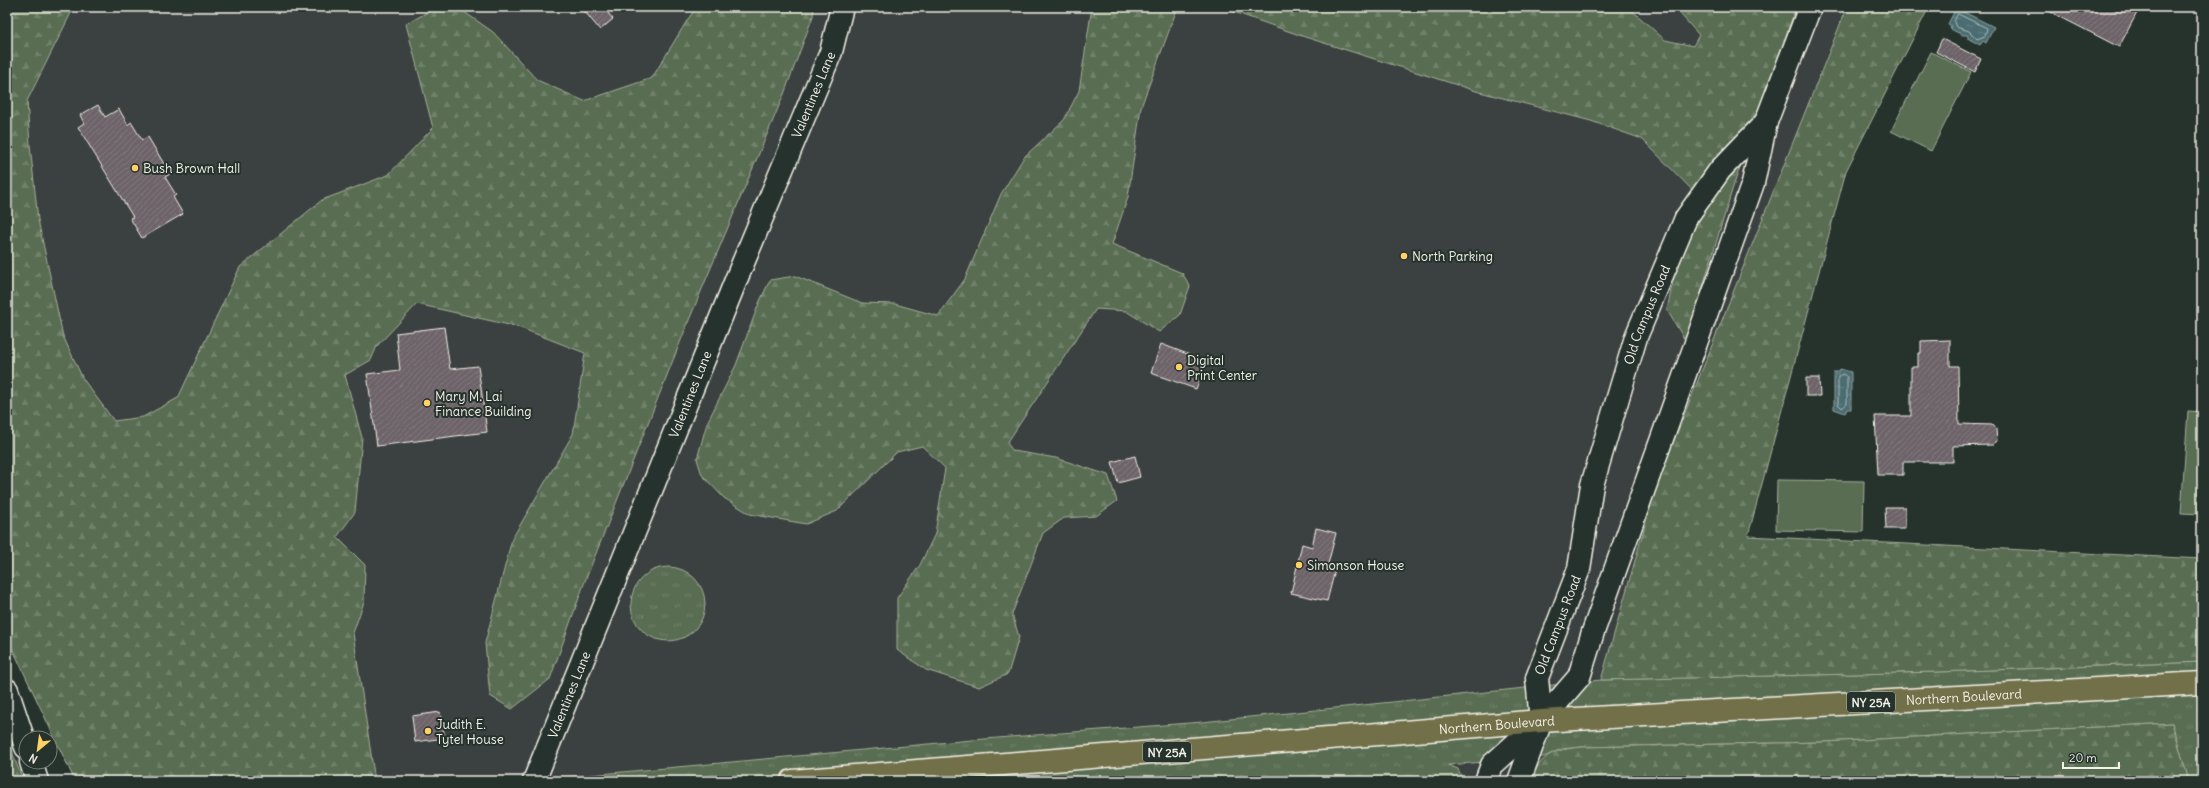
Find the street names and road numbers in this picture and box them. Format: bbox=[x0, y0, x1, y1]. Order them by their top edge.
street label: Valentines Lane bbox=[788, 49, 839, 140]
street label: Old Campus Road bbox=[1620, 262, 1674, 366]
street label: Valentines Lane bbox=[665, 348, 715, 440]
street label: Old Campus Road bbox=[1531, 572, 1584, 677]
street label: Valentines Lane bbox=[544, 649, 594, 741]
street label: Northern Boulevard bbox=[1905, 685, 2023, 709]
road number: NY 25A bbox=[1847, 692, 1895, 712]
street label: Northern Boulevard bbox=[1438, 712, 1556, 738]
road number: NY 25A bbox=[1143, 742, 1191, 762]

